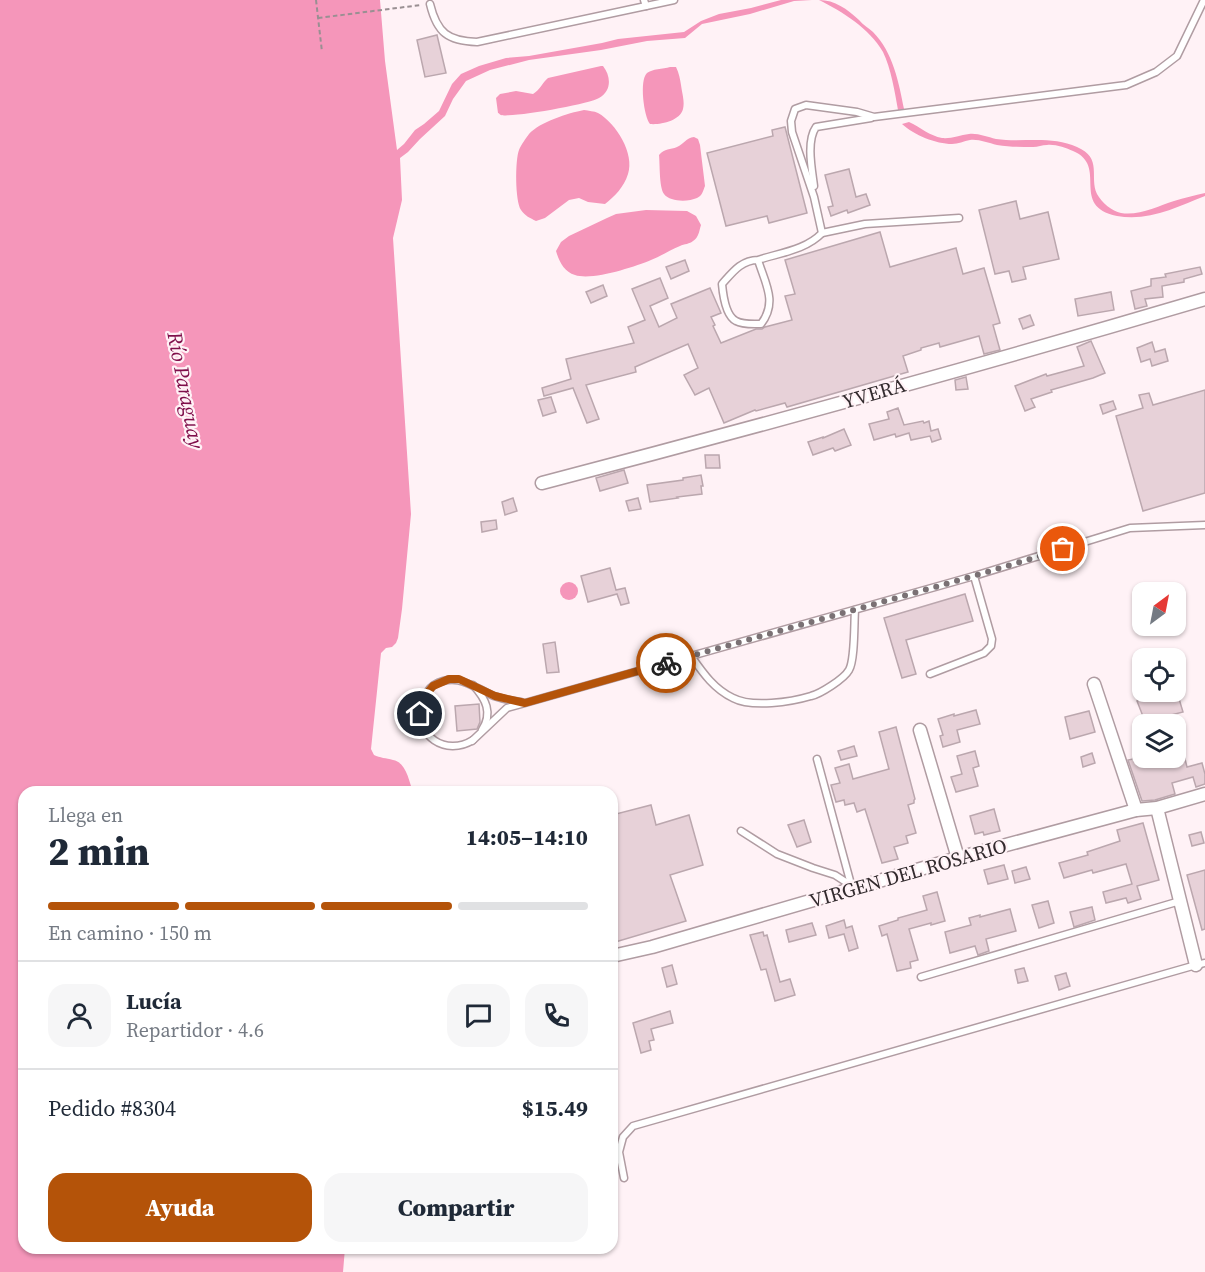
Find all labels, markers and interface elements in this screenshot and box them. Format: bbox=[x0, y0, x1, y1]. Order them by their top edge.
water label: Río Paraguay bbox=[160, 328, 212, 452]
street label: YVERÁ bbox=[839, 370, 910, 415]
pin bbox=[1037, 523, 1088, 574]
icon: bag bbox=[1046, 532, 1079, 565]
north arrow bbox=[1132, 582, 1186, 636]
map controls bbox=[1132, 582, 1186, 768]
courier bbox=[636, 633, 696, 693]
icon: bike bbox=[650, 647, 683, 680]
button: locate bbox=[1132, 648, 1186, 702]
pin bbox=[394, 688, 445, 739]
icon: home bbox=[403, 697, 436, 730]
button: layers bbox=[1132, 714, 1186, 768]
text: Llega en bbox=[48, 801, 123, 829]
text: 14:05–14:10 bbox=[466, 822, 588, 852]
text: 2 min bbox=[48, 825, 150, 878]
street label: VIRGEN DEL ROSARIO bbox=[806, 831, 1010, 915]
text: En camino · 150 m bbox=[48, 919, 212, 947]
button: person bbox=[48, 984, 111, 1047]
button: chat bbox=[447, 984, 510, 1047]
button: phone bbox=[525, 984, 588, 1047]
text: Lucía bbox=[126, 986, 182, 1016]
text: Repartidor · 4.6 bbox=[126, 1016, 264, 1044]
text: Pedido #8304 bbox=[48, 1093, 176, 1123]
text: $15.49 bbox=[522, 1093, 588, 1123]
button: Ayuda bbox=[48, 1173, 312, 1242]
button: Compartir bbox=[324, 1173, 588, 1242]

